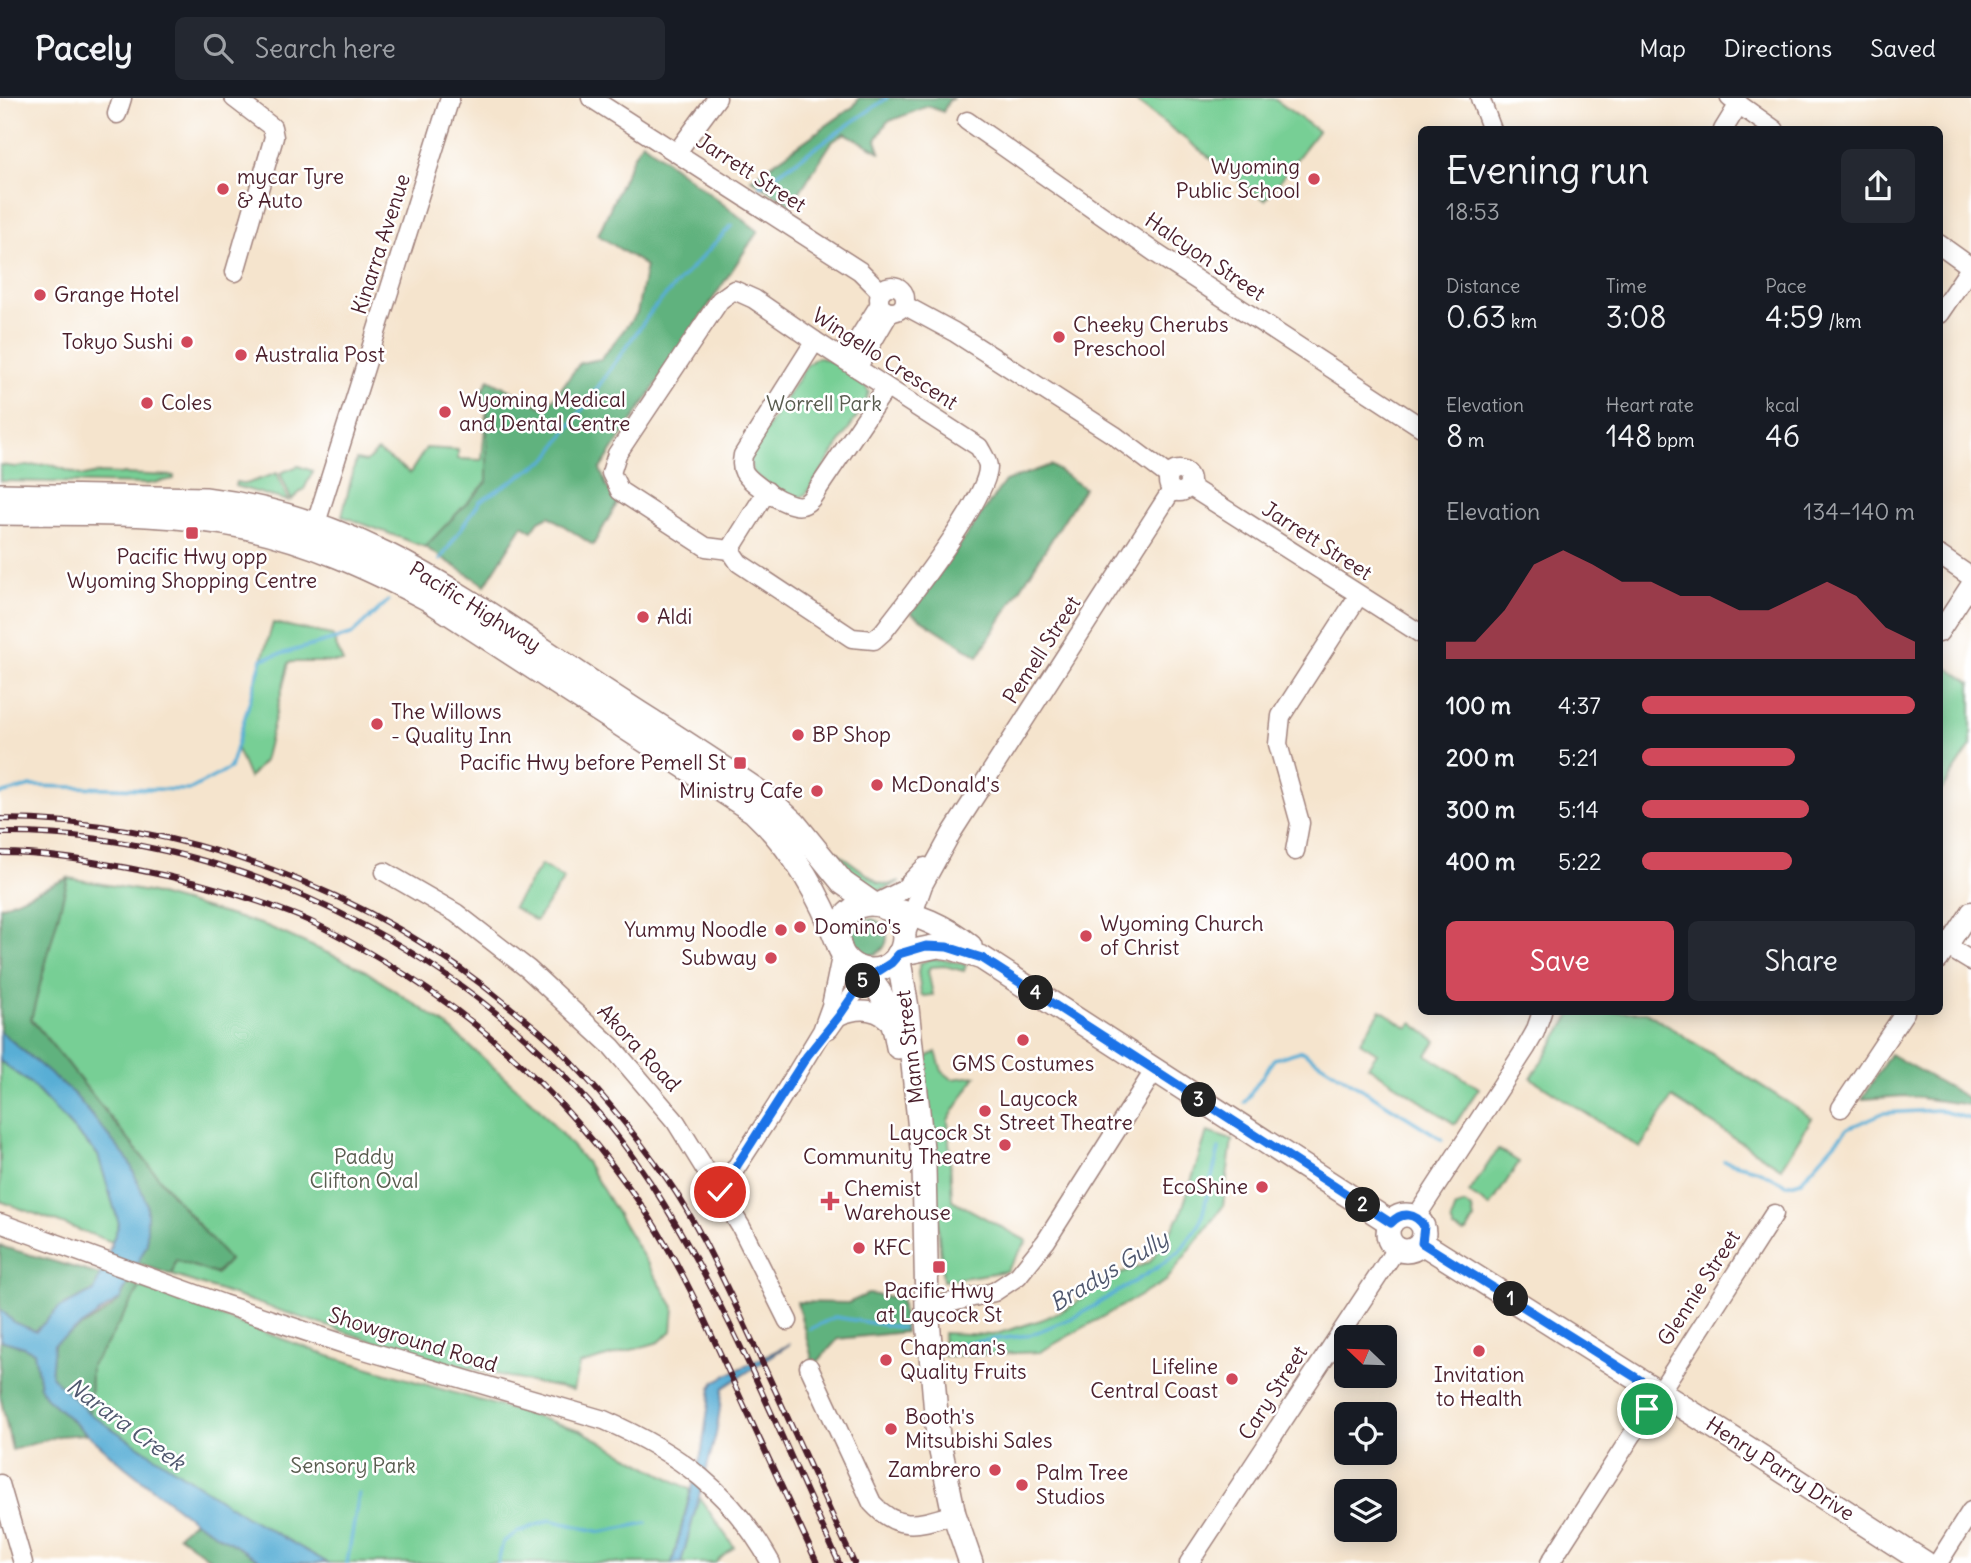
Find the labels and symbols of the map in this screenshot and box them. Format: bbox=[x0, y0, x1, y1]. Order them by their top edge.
street label: Jarrett Street bbox=[691, 127, 811, 218]
place label: Wyoming Public School bbox=[1176, 153, 1300, 204]
place label: mycar Tyre & Auto bbox=[237, 163, 344, 214]
street label: Kinarra Avenue bbox=[345, 170, 416, 318]
marker: Wyoming Public School bbox=[1306, 171, 1322, 187]
marker: mycar Tyre & Auto bbox=[215, 181, 231, 197]
street label: Halcyon Street bbox=[1140, 206, 1271, 307]
place label: Grange Hotel bbox=[54, 281, 179, 308]
marker: Grange Hotel bbox=[32, 287, 48, 303]
street label: Wingello Crescent bbox=[807, 301, 963, 416]
place label: Cheeky Cherubs Preschool bbox=[1073, 311, 1228, 362]
place label: Tokyo Sushi bbox=[62, 328, 173, 355]
marker: Cheeky Cherubs Preschool bbox=[1051, 329, 1067, 345]
marker: Tokyo Sushi bbox=[179, 334, 195, 350]
place label: Australia Post bbox=[255, 341, 385, 368]
marker: Australia Post bbox=[233, 347, 249, 363]
place label: Wyoming Medical and Dental Centre bbox=[459, 386, 630, 437]
place label: Coles bbox=[161, 389, 212, 416]
park label: Worrell Park bbox=[766, 390, 882, 417]
marker: Coles bbox=[139, 395, 155, 411]
marker: Wyoming Medical and Dental Centre bbox=[437, 404, 453, 420]
street label: Jarrett Street bbox=[1257, 495, 1377, 586]
marker: Pacific Hwy opp Wyoming Shopping Centre bbox=[184, 525, 200, 541]
place label: Pacific Hwy opp Wyoming Shopping Centre bbox=[67, 543, 317, 594]
street label: Pacific Highway bbox=[404, 555, 546, 658]
street label: Pemell Street bbox=[997, 591, 1086, 709]
place label: Aldi bbox=[657, 603, 692, 630]
marker: Aldi bbox=[635, 609, 651, 625]
place label: The Willows - Quality Inn bbox=[391, 698, 512, 749]
marker: The Willows - Quality Inn bbox=[369, 716, 385, 732]
place label: BP Shop bbox=[812, 721, 891, 748]
marker: BP Shop bbox=[790, 727, 806, 743]
place label: Pacific Hwy before Pemell St bbox=[460, 749, 726, 776]
marker: Pacific Hwy before Pemell St bbox=[732, 755, 748, 771]
place label: McDonald's bbox=[891, 771, 1000, 798]
place label: Ministry Cafe bbox=[679, 777, 803, 804]
marker: McDonald's bbox=[869, 777, 885, 793]
marker: Ministry Cafe bbox=[809, 783, 825, 799]
place label: Wyoming Church of Christ bbox=[1100, 910, 1264, 961]
place label: Domino's bbox=[814, 913, 901, 940]
place label: Yummy Noodle bbox=[624, 916, 767, 943]
marker: Domino's bbox=[792, 919, 808, 935]
marker: Yummy Noodle bbox=[773, 922, 789, 938]
marker: Wyoming Church of Christ bbox=[1078, 928, 1094, 944]
place label: Subway bbox=[681, 944, 757, 971]
marker: Subway bbox=[763, 950, 779, 966]
pin: 5 bbox=[846, 964, 880, 998]
pin: 4 bbox=[1018, 976, 1054, 1010]
street label: Mann Street bbox=[889, 989, 930, 1105]
street label: Akora Road bbox=[592, 998, 687, 1097]
marker: GMS Costumes bbox=[1015, 1032, 1031, 1048]
place label: GMS Costumes bbox=[952, 1050, 1094, 1077]
pin: 3 bbox=[1182, 1082, 1216, 1118]
place label: Laycock Street Theatre bbox=[999, 1085, 1133, 1136]
marker: Laycock Street Theatre bbox=[977, 1103, 993, 1119]
place label: Laycock St Community Theatre bbox=[803, 1119, 991, 1170]
marker: Laycock St Community Theatre bbox=[997, 1137, 1013, 1153]
park label: Paddy Clifton Oval bbox=[309, 1143, 419, 1194]
pin bbox=[690, 1162, 750, 1222]
place label: EcoShine bbox=[1162, 1173, 1248, 1200]
place label: Chemist Warehouse bbox=[844, 1175, 951, 1226]
marker: EcoShine bbox=[1254, 1179, 1270, 1195]
pin: 2 bbox=[1346, 1188, 1380, 1222]
marker: Chemist Warehouse bbox=[822, 1193, 838, 1209]
water label: Bradys Gully bbox=[1044, 1223, 1175, 1317]
street label: Glennie Street bbox=[1651, 1225, 1746, 1351]
place label: KFC bbox=[873, 1234, 912, 1261]
marker: KFC bbox=[851, 1240, 867, 1256]
marker: Pacific Hwy at Laycock St bbox=[931, 1259, 947, 1275]
place label: Pacific Hwy at Laycock St bbox=[876, 1277, 1002, 1328]
pin: 1 bbox=[1494, 1282, 1528, 1316]
street label: Showground Road bbox=[326, 1301, 501, 1378]
north arrow bbox=[1334, 1325, 1396, 1388]
place label: Chapman's Quality Fruits bbox=[900, 1334, 1027, 1385]
street label: Cary Street bbox=[1232, 1340, 1313, 1445]
marker: Invitation to Health bbox=[1471, 1343, 1487, 1359]
marker: Chapman's Quality Fruits bbox=[878, 1352, 894, 1368]
place label: Lifeline Central Coast bbox=[1090, 1353, 1218, 1404]
place label: Invitation to Health bbox=[1434, 1361, 1524, 1412]
water label: Narara Creek bbox=[62, 1371, 192, 1477]
marker: Lifeline Central Coast bbox=[1224, 1371, 1240, 1387]
pin bbox=[1617, 1379, 1677, 1439]
place label: Booth's Mitsubishi Sales bbox=[905, 1403, 1052, 1454]
street label: Henry Parry Drive bbox=[1701, 1410, 1860, 1527]
marker: Booth's Mitsubishi Sales bbox=[883, 1421, 899, 1437]
park label: Sensory Park bbox=[290, 1452, 416, 1479]
place label: Zambrero bbox=[888, 1456, 981, 1483]
place label: Palm Tree Studios bbox=[1036, 1459, 1128, 1510]
marker: Zambrero bbox=[987, 1462, 1003, 1478]
marker: Palm Tree Studios bbox=[1014, 1477, 1030, 1493]

